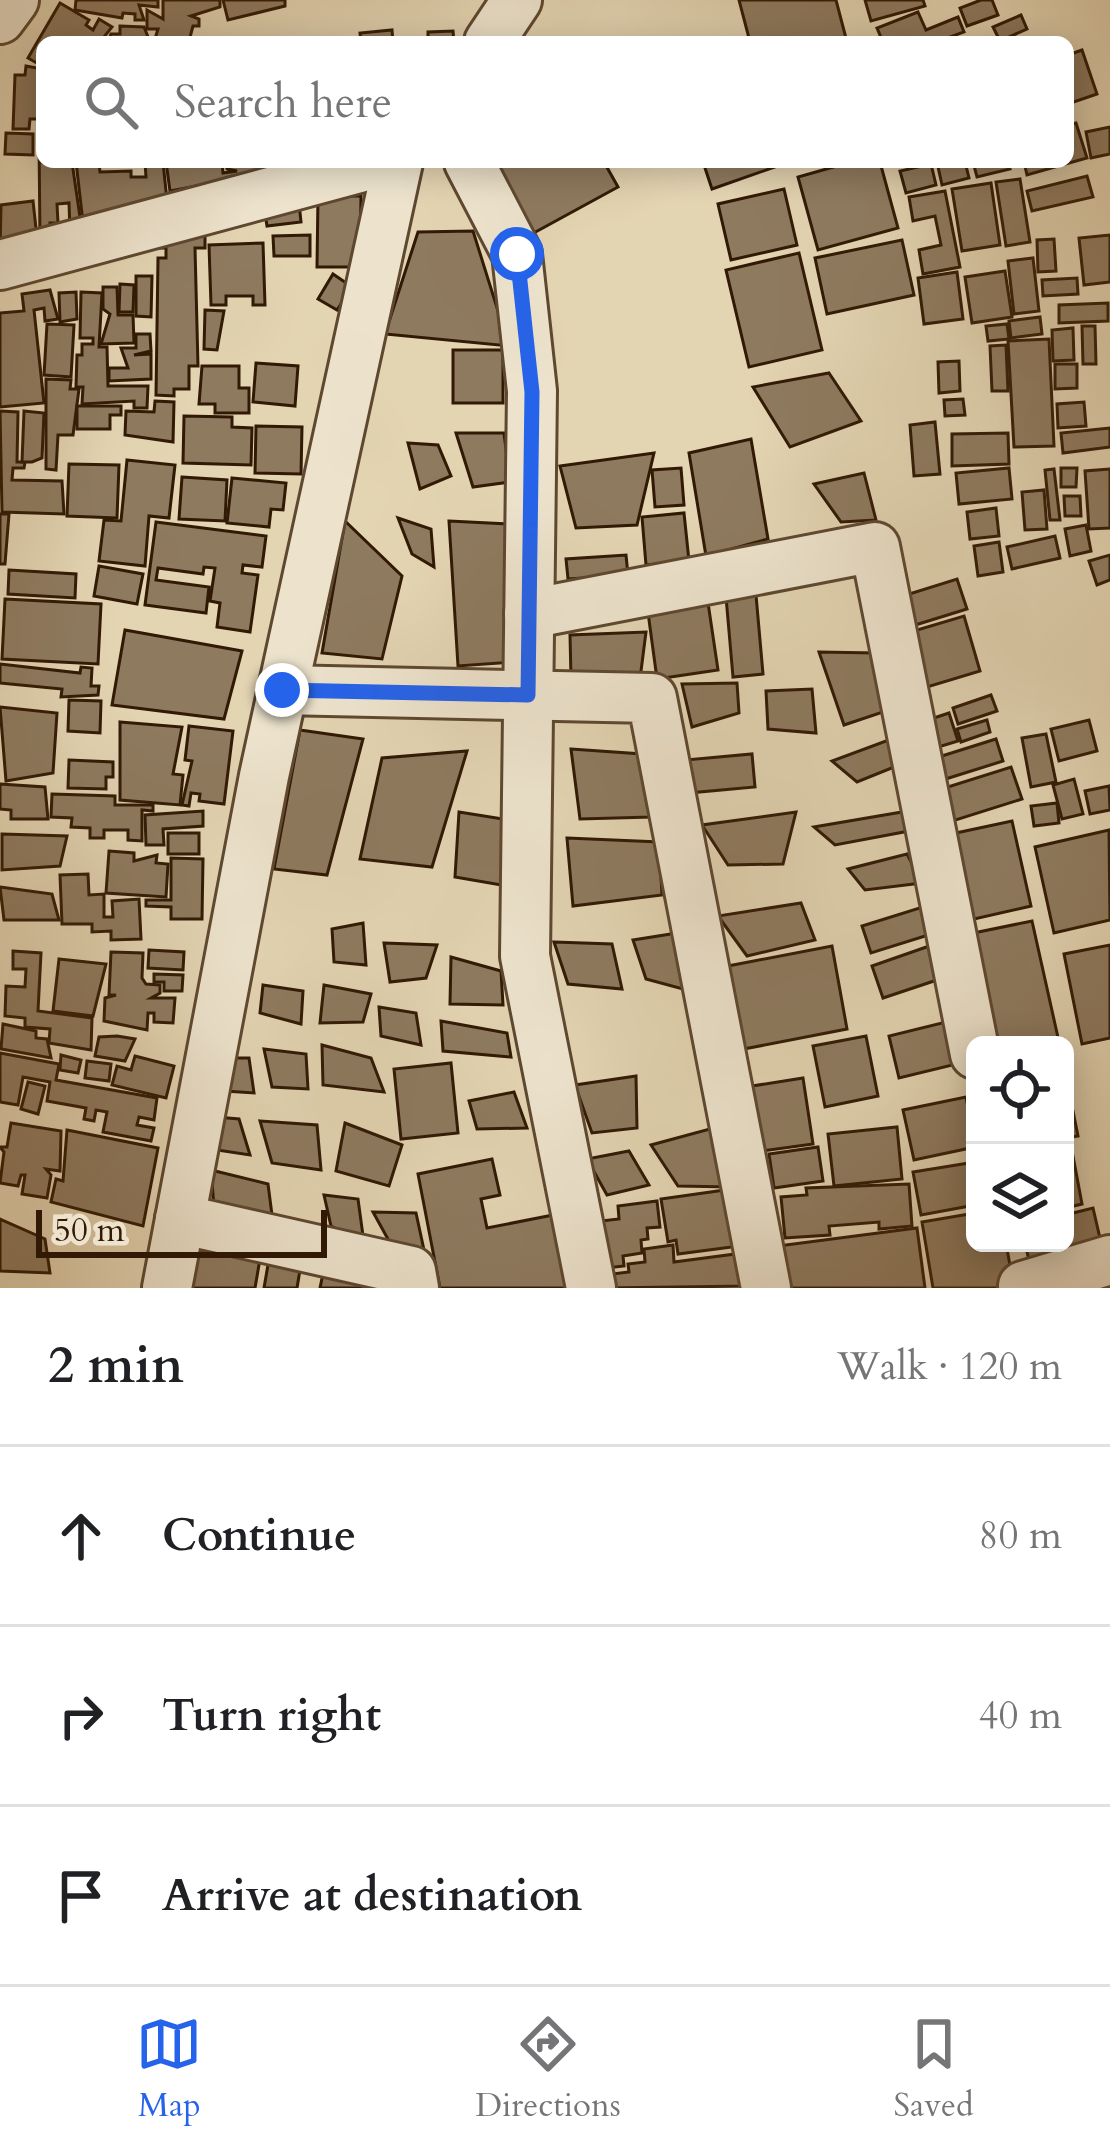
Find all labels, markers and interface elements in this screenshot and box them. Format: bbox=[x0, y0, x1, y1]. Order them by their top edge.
search box bbox=[36, 36, 1074, 168]
icon: search bbox=[78, 69, 144, 135]
text: Search here bbox=[174, 72, 392, 133]
route start bbox=[490, 227, 544, 281]
route end bbox=[255, 663, 309, 717]
map controls bbox=[966, 1036, 1074, 1252]
button: locate bbox=[966, 1036, 1074, 1144]
button: layers bbox=[966, 1144, 1074, 1252]
scale bar bbox=[36, 1204, 327, 1257]
text: 50 m bbox=[54, 1208, 125, 1253]
text: 2 min bbox=[48, 1331, 184, 1401]
text: Walk · 120 m bbox=[837, 1340, 1062, 1393]
icon: ahead bbox=[48, 1503, 114, 1569]
text: Continue bbox=[162, 1505, 356, 1566]
text: 80 m bbox=[979, 1509, 1062, 1562]
icon: right bbox=[48, 1683, 114, 1749]
text: Turn right bbox=[162, 1685, 381, 1746]
text: 40 m bbox=[979, 1689, 1062, 1742]
icon: arrive bbox=[48, 1863, 114, 1929]
text: Arrive at destination bbox=[162, 1865, 582, 1926]
tab: Map bbox=[136, 2011, 202, 2128]
tab: Directions bbox=[475, 2011, 621, 2128]
tab: Saved bbox=[894, 2011, 974, 2128]

